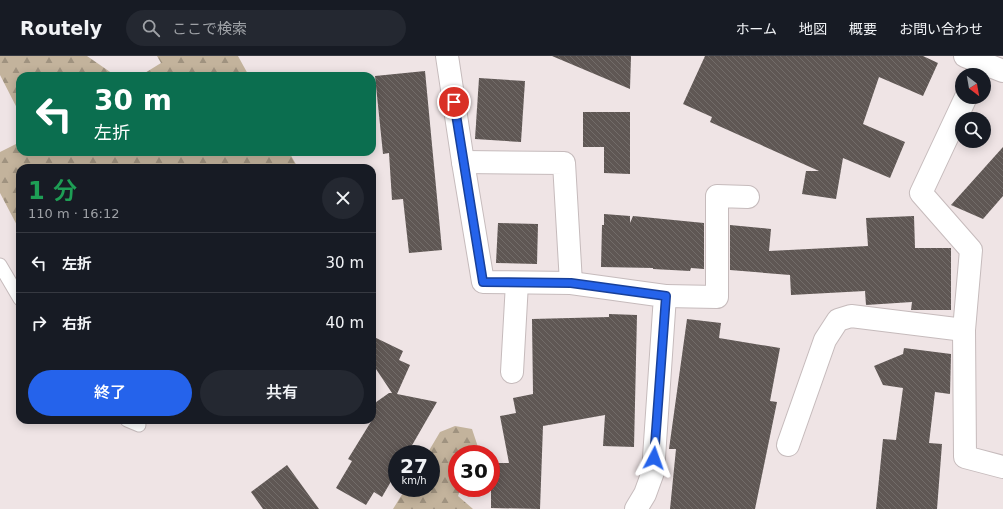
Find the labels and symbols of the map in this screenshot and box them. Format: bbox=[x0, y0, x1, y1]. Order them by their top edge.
north arrow bbox=[955, 68, 991, 104]
pin bbox=[437, 85, 471, 119]
position arrow bbox=[633, 437, 675, 479]
speed limit sign: 30 bbox=[448, 445, 500, 497]

